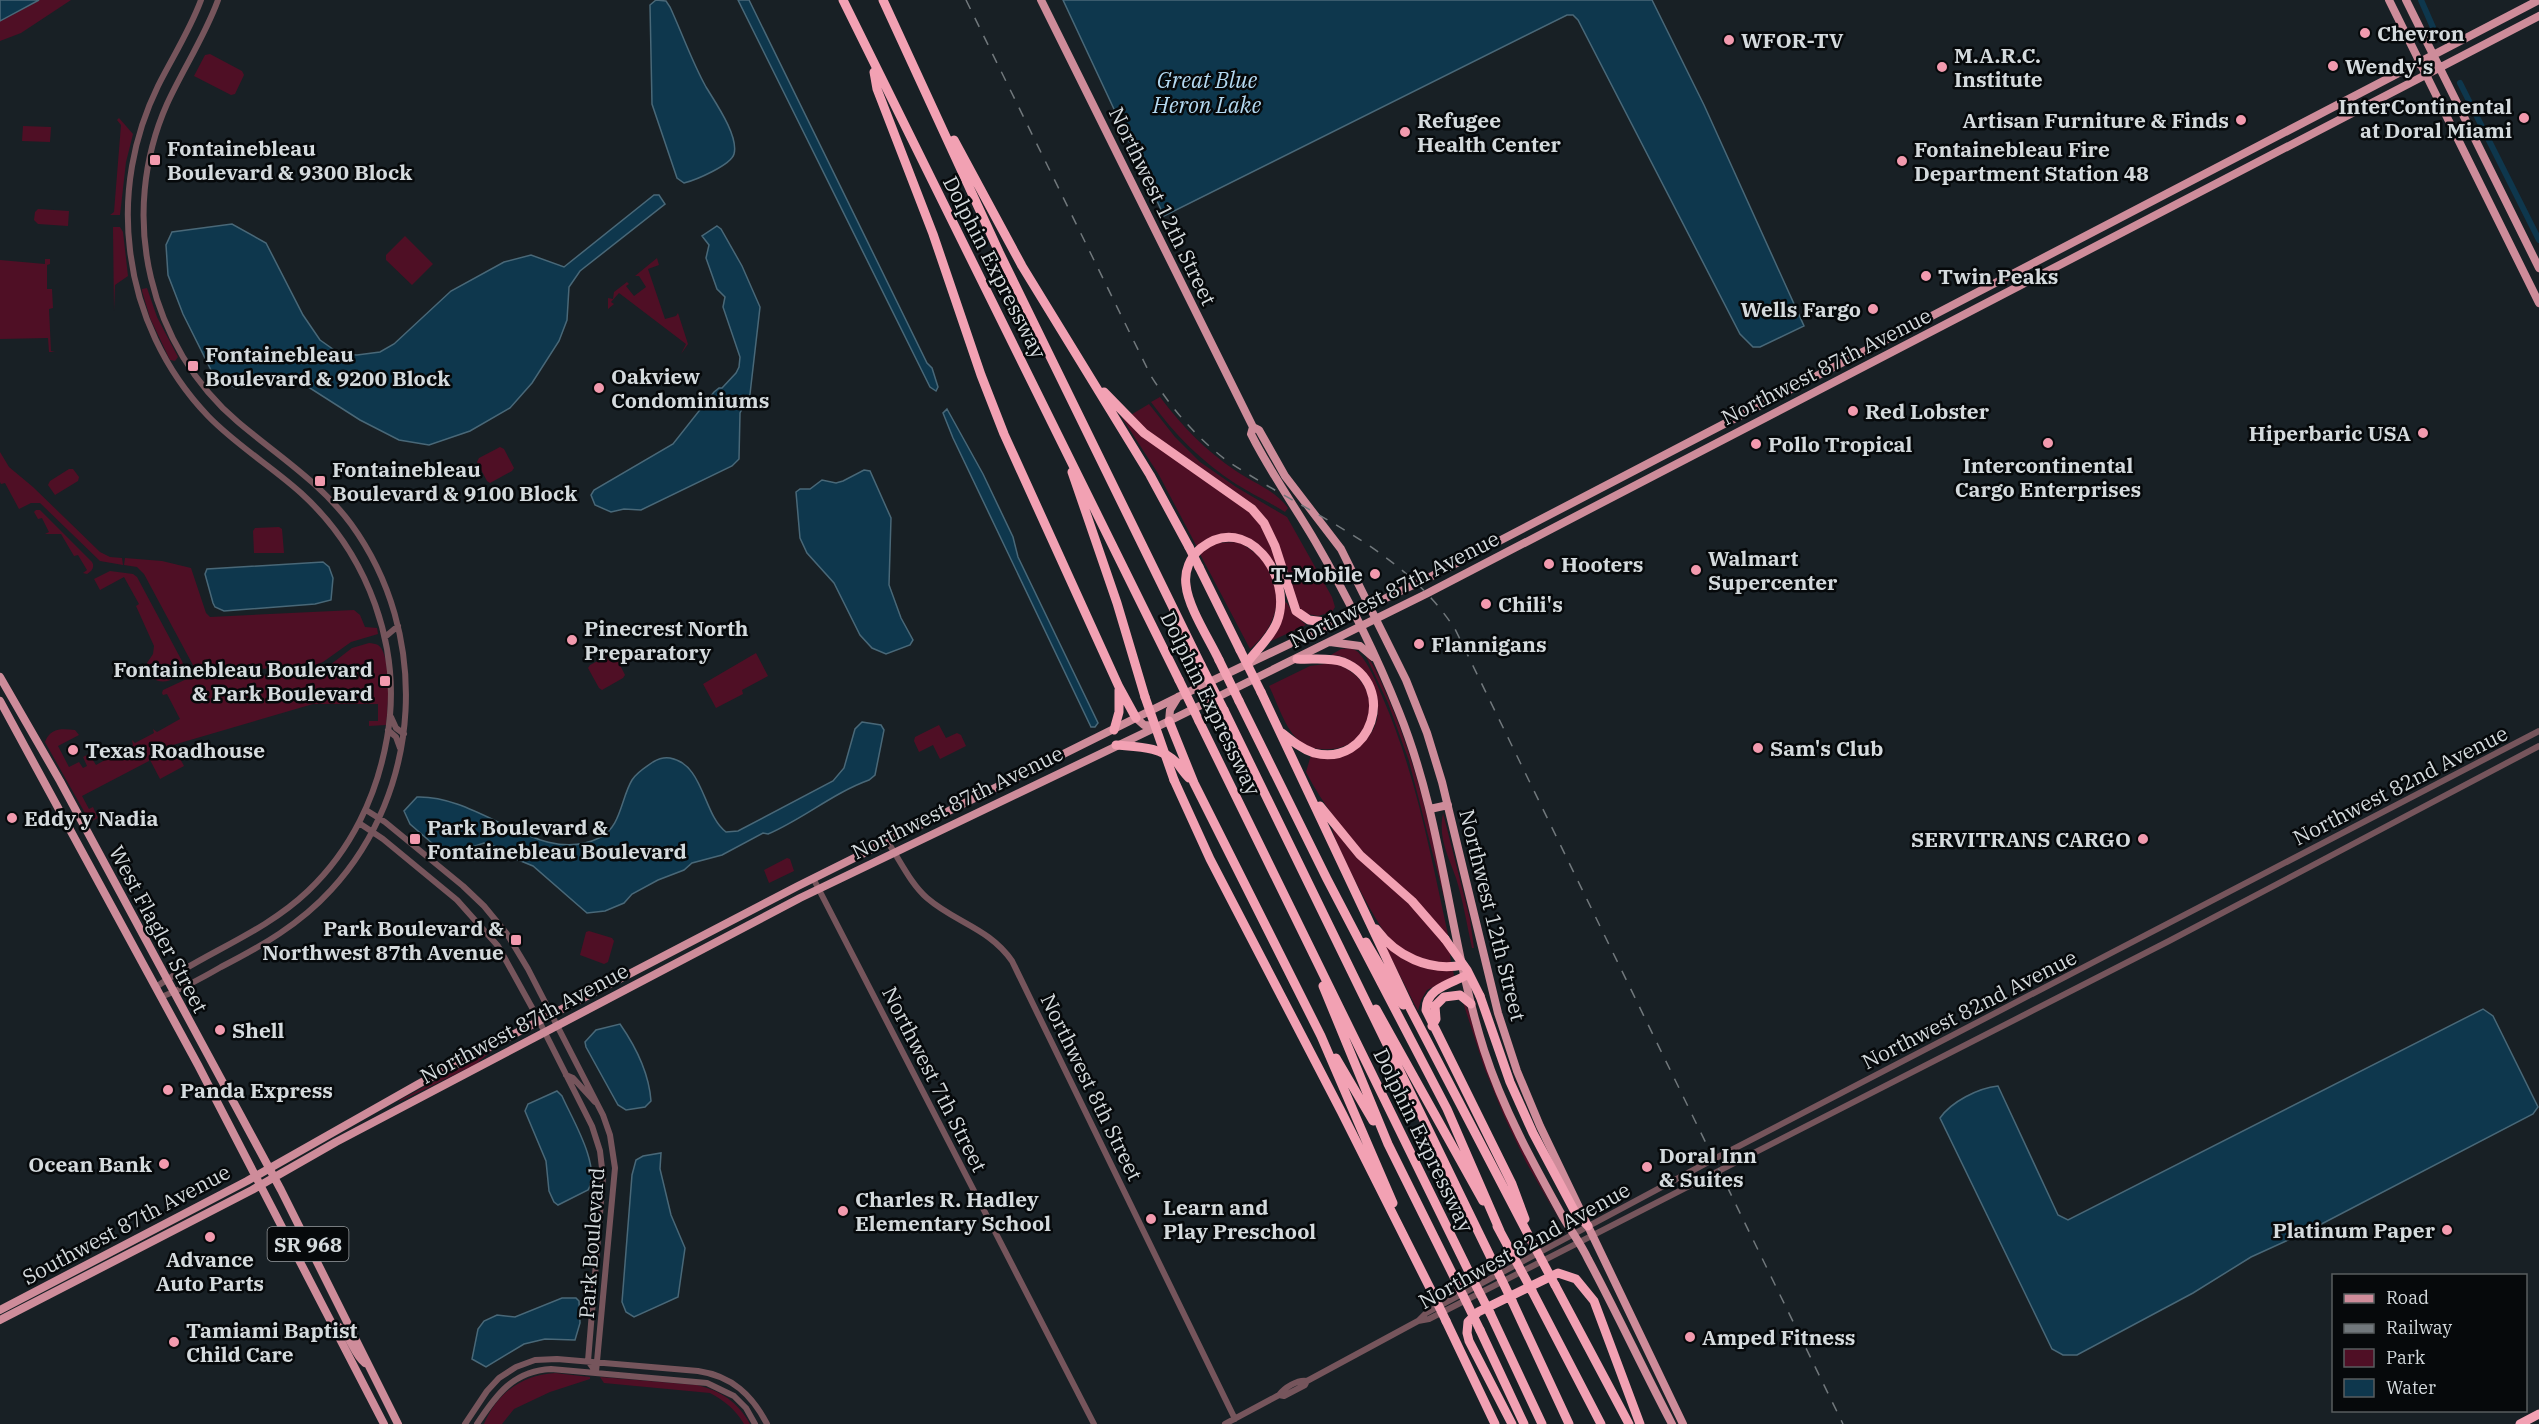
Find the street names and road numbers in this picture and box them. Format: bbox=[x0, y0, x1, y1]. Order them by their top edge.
street label: Northwest 12th Street bbox=[1103, 102, 1223, 310]
street label: Dolphin Expressway bbox=[937, 171, 1054, 364]
street label: Northwest 87th Avenue bbox=[1716, 301, 1936, 431]
street label: Northwest 87th Avenue bbox=[1284, 524, 1504, 654]
street label: Dolphin Expressway bbox=[1154, 606, 1268, 800]
street label: Northwest 82nd Avenue bbox=[2288, 719, 2512, 851]
street label: Northwest 87th Avenue bbox=[847, 739, 1067, 865]
street label: Northwest 12th Street bbox=[1453, 806, 1533, 1024]
street label: West Flagler Street bbox=[103, 840, 215, 1018]
street label: Northwest 82nd Avenue bbox=[1857, 943, 2081, 1075]
street label: Northwest 87th Avenue bbox=[415, 956, 633, 1090]
street label: Northwest 7th Street bbox=[876, 981, 994, 1177]
street label: Northwest 8th Street bbox=[1035, 989, 1149, 1185]
street label: Dolphin Expressway bbox=[1367, 1043, 1481, 1237]
street label: Southwest 87th Avenue bbox=[17, 1157, 235, 1291]
street label: Park Boulevard bbox=[572, 1166, 610, 1320]
street label: Northwest 82nd Avenue bbox=[1413, 1175, 1635, 1315]
road number: SR 968 bbox=[268, 1227, 348, 1261]

